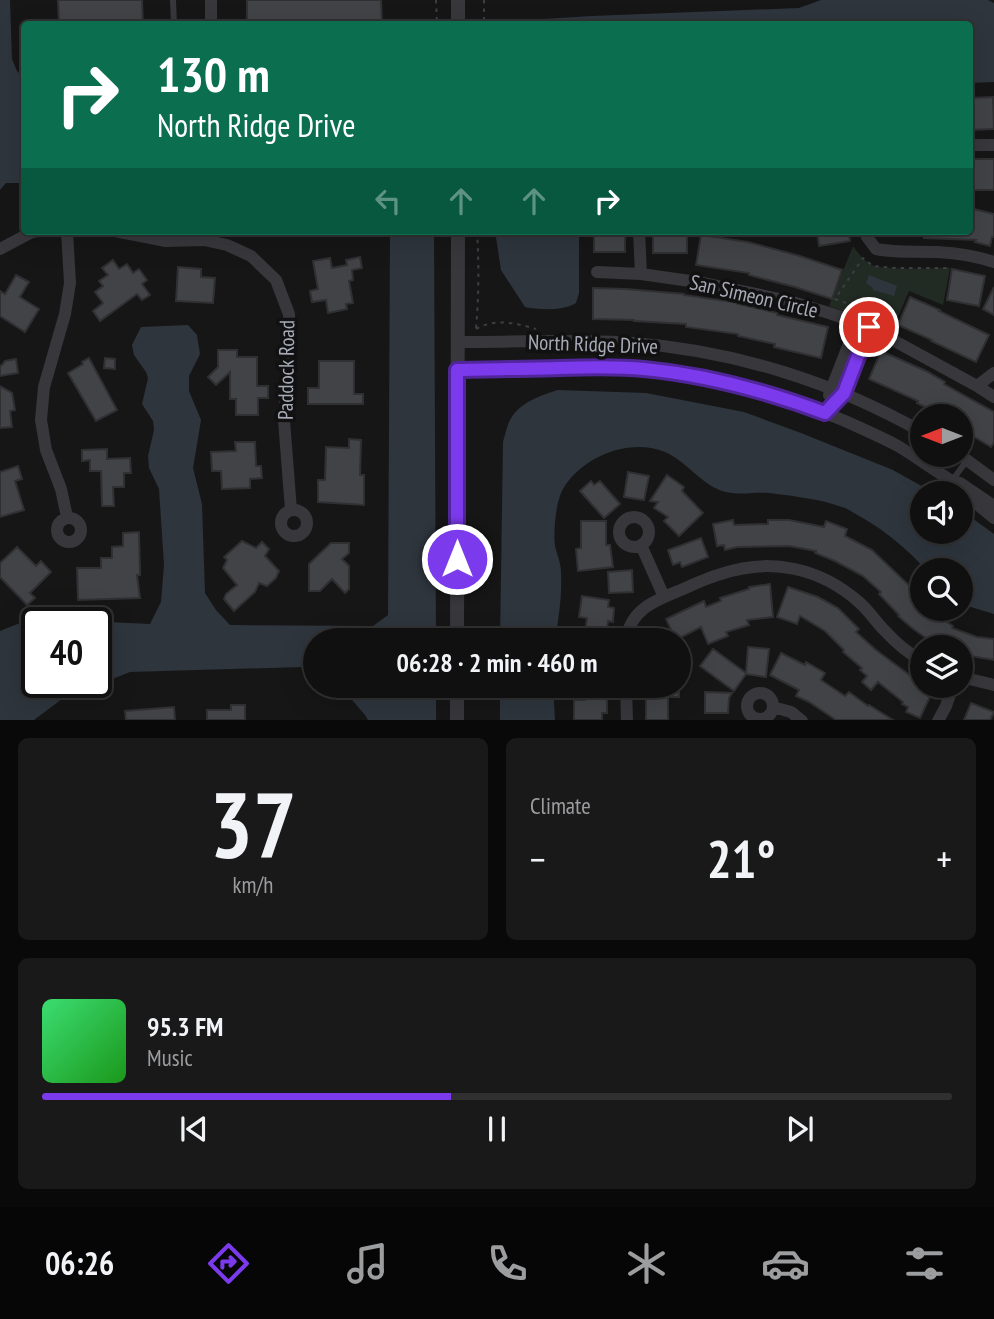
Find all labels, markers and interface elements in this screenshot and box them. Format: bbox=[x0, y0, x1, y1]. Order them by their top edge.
text: 130 m bbox=[157, 42, 270, 106]
icon: right bbox=[42, 49, 133, 140]
text: North Ridge Drive bbox=[157, 104, 355, 146]
icon: left bbox=[369, 182, 407, 220]
icon: ahead bbox=[442, 182, 480, 220]
icon: ahead bbox=[515, 182, 553, 220]
icon: right bbox=[588, 182, 626, 220]
street label: San Simeon Circle bbox=[687, 268, 821, 324]
pin bbox=[839, 297, 899, 357]
icon: arrive bbox=[850, 308, 888, 346]
street label: Paddock Road bbox=[272, 320, 300, 420]
street label: North Ridge Drive bbox=[527, 328, 659, 360]
north arrow bbox=[910, 404, 973, 467]
map controls bbox=[910, 404, 973, 698]
button: sound bbox=[910, 481, 973, 544]
position arrow bbox=[420, 522, 494, 596]
button: search bbox=[910, 558, 973, 621]
speed limit sign: 40 bbox=[21, 607, 112, 698]
button: layers bbox=[910, 635, 973, 698]
text: 06:28 · 2 min · 460 m bbox=[397, 646, 597, 679]
text: 37 bbox=[210, 765, 297, 883]
text: Climate bbox=[530, 791, 591, 820]
text: 21° bbox=[707, 825, 775, 892]
text: − bbox=[530, 834, 546, 883]
text: + bbox=[936, 834, 952, 883]
text: km/h bbox=[233, 870, 273, 899]
text: 95.3 FM bbox=[147, 1010, 223, 1043]
text: Music bbox=[147, 1043, 193, 1072]
icon: previous bbox=[175, 1110, 213, 1148]
icon: pause bbox=[478, 1110, 516, 1148]
icon: next bbox=[781, 1110, 819, 1148]
icon: directions bbox=[204, 1239, 253, 1288]
icon: music bbox=[343, 1239, 392, 1288]
icon: phone bbox=[483, 1239, 532, 1288]
icon: climate bbox=[622, 1239, 671, 1288]
icon: car bbox=[761, 1239, 810, 1288]
icon: filters bbox=[900, 1239, 949, 1288]
text: 06:26 bbox=[45, 1242, 114, 1284]

